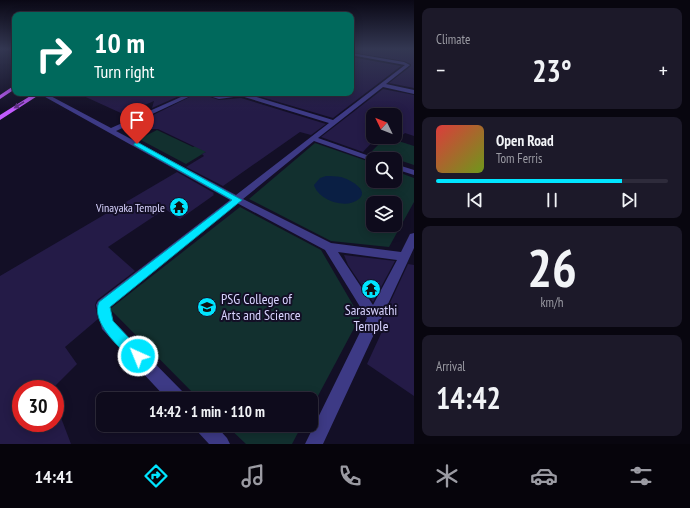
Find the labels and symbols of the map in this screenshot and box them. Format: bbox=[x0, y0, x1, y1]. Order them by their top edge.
one-way arrow bbox=[14, 101, 24, 109]
pin bbox=[120, 103, 154, 144]
north arrow bbox=[366, 108, 402, 144]
temple icon: Vinayaka Temple bbox=[168, 196, 190, 218]
place label: Vinayaka Temple bbox=[95, 200, 165, 215]
temple icon: Saraswathi Temple bbox=[360, 278, 382, 300]
place label: PSG College of Arts and Science bbox=[221, 290, 301, 324]
school or university icon: PSG College of Arts and Science bbox=[196, 296, 218, 318]
place label: Saraswathi Temple bbox=[345, 301, 397, 335]
position arrow bbox=[117, 335, 159, 377]
speed limit sign: 30 bbox=[12, 380, 64, 432]

